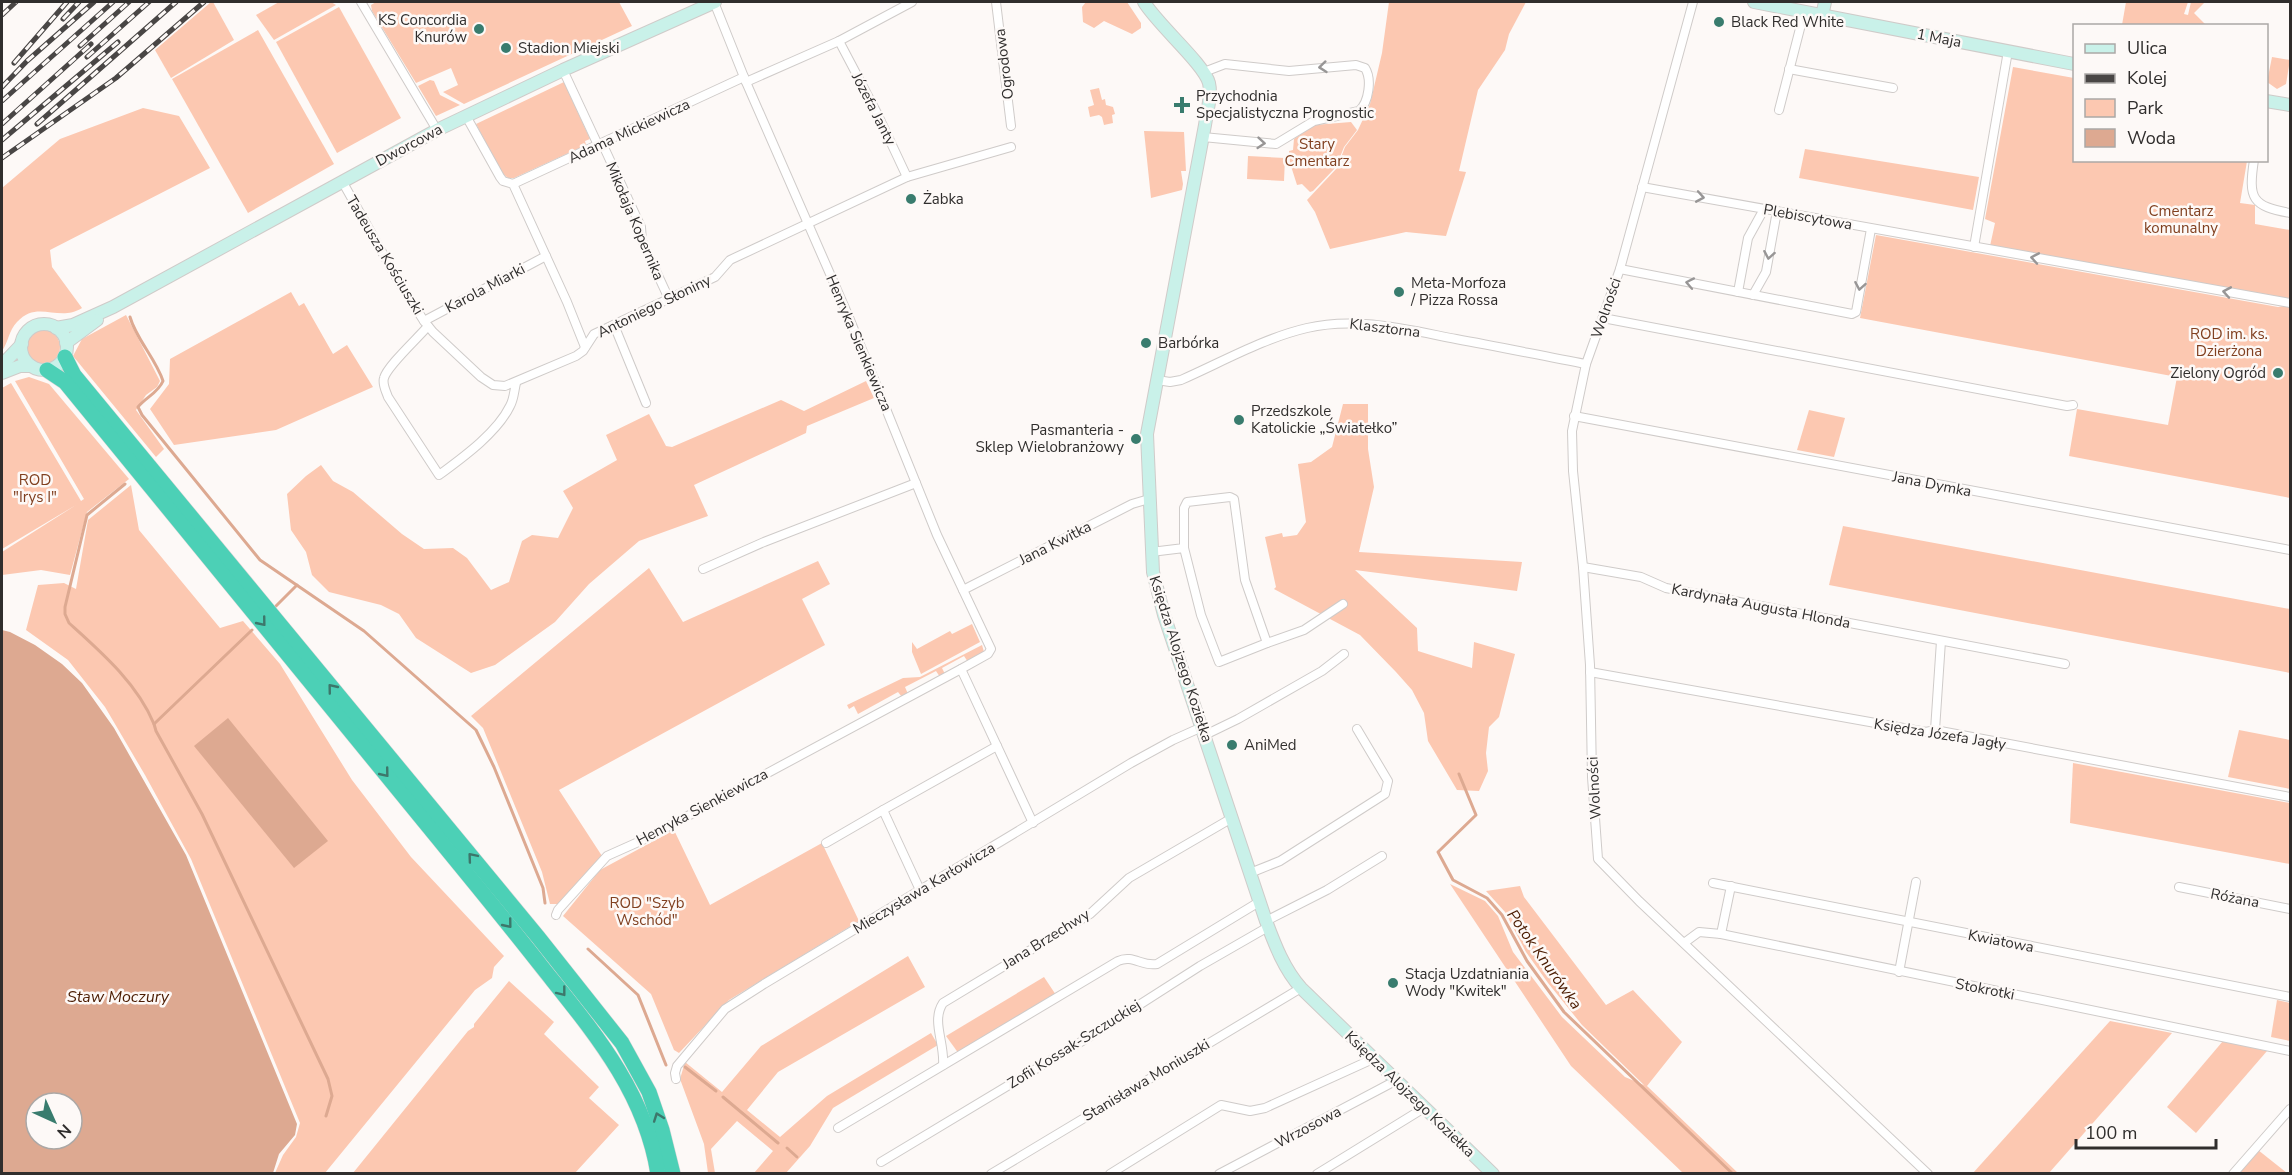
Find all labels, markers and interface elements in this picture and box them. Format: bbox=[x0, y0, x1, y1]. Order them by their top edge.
place label: KS Concordia Knurów bbox=[378, 10, 467, 47]
place label: Black Red White bbox=[1731, 12, 1844, 32]
marker: Black Red White bbox=[1712, 15, 1726, 29]
marker: KS Concordia Knurów bbox=[472, 22, 486, 36]
street label: 1 Maja bbox=[1915, 24, 1963, 52]
legend bbox=[2073, 24, 2268, 162]
street label: Ogrodowa bbox=[990, 27, 1018, 101]
text: Ulica bbox=[2127, 36, 2167, 60]
place label: Stadion Miejski bbox=[518, 38, 619, 58]
marker: Stadion Miejski bbox=[499, 41, 513, 55]
one-way arrow bbox=[1319, 60, 1328, 73]
text: Kolej bbox=[2127, 66, 2167, 90]
street label: Józefa Janty bbox=[847, 68, 901, 149]
place label: Przychodnia Specjalistyczna Prognostic bbox=[1196, 86, 1374, 123]
street label: Adama Mickiewicza bbox=[565, 94, 693, 168]
marker: Przychodnia Specjalistyczna Prognostic bbox=[1173, 96, 1191, 114]
text: Park bbox=[2127, 96, 2164, 120]
street label: Dworcowa bbox=[372, 119, 446, 171]
text: Woda bbox=[2127, 126, 2176, 150]
park label: Stary Cmentarz bbox=[1285, 134, 1350, 171]
one-way arrow bbox=[1256, 136, 1265, 149]
street label: Mikołaja Kopernika bbox=[601, 159, 669, 283]
place label: Żabka bbox=[923, 189, 964, 209]
one-way arrow bbox=[1694, 190, 1704, 203]
street label: Tadeusza Kościuszki bbox=[342, 192, 428, 318]
marker: Żabka bbox=[904, 192, 918, 206]
street label: Plebiscytowa bbox=[1762, 199, 1854, 235]
park label: Cmentarz komunalny bbox=[2144, 201, 2218, 238]
one-way arrow bbox=[1764, 250, 1776, 260]
one-way arrow bbox=[2030, 252, 2040, 265]
street label: Karola Miarki bbox=[442, 259, 528, 317]
street label: Antoniego Słoniny bbox=[594, 270, 714, 342]
street label: Henryka Sienkiewicza bbox=[821, 272, 897, 414]
place label: Meta-Morfoza / Pizza Rossa bbox=[1410, 273, 1506, 310]
street label: Wolności bbox=[1586, 275, 1626, 341]
one-way arrow bbox=[1686, 277, 1696, 290]
one-way arrow bbox=[1855, 282, 1867, 291]
marker: Meta-Morfoza / Pizza Rossa bbox=[1392, 285, 1406, 299]
one-way arrow bbox=[2222, 286, 2232, 299]
street label: Klasztorna bbox=[1348, 314, 1422, 342]
park label: ROD im. ks. Dzierżona bbox=[2190, 324, 2268, 361]
place label: Barbórka bbox=[1158, 333, 1219, 353]
marker: Barbórka bbox=[1139, 336, 1153, 350]
place label: Zielony Ogród bbox=[2170, 363, 2266, 383]
marker: Zielony Ogród bbox=[2271, 366, 2285, 380]
place label: Przedszkole Katolickie „Światełko” bbox=[1251, 401, 1397, 438]
marker: Przedszkole Katolickie „Światełko” bbox=[1232, 413, 1246, 427]
place label: Pasmanteria - Sklep Wielobranżowy bbox=[976, 420, 1124, 457]
marker: Pasmanteria - Sklep Wielobranżowy bbox=[1129, 432, 1143, 446]
street label: Jana Dymka bbox=[1890, 466, 1973, 501]
park label: ROD "Irys I" bbox=[13, 470, 57, 507]
street label: Jana Kwitka bbox=[1014, 516, 1095, 570]
street label: Księdza Alojzego Koziełka bbox=[1145, 573, 1217, 745]
street label: Kardynała Augusta Hlonda bbox=[1670, 579, 1852, 633]
one-way arrow bbox=[254, 615, 265, 626]
one-way arrow bbox=[328, 684, 339, 695]
street label: Księdza Józefa Jagły bbox=[1873, 714, 2008, 754]
place label: AniMed bbox=[1244, 735, 1297, 755]
marker: AniMed bbox=[1225, 738, 1239, 752]
street label: Wolności bbox=[1582, 756, 1606, 820]
street label: Henryka Sienkiewicza bbox=[633, 764, 771, 850]
one-way arrow bbox=[378, 766, 389, 777]
street label: Mieczysława Karłowicza bbox=[849, 838, 999, 938]
one-way arrow bbox=[468, 853, 479, 864]
street label: Różana bbox=[2209, 883, 2261, 913]
park label: ROD "Szyb Wschód" bbox=[610, 893, 685, 930]
street label: Jana Brzechwy bbox=[998, 904, 1094, 974]
water label: Potok Knurówka bbox=[1501, 905, 1587, 1014]
one-way arrow bbox=[501, 917, 512, 928]
street label: Kwiatowa bbox=[1966, 925, 2036, 957]
place label: Stacja Uzdatniania Wody "Kwitek" bbox=[1405, 964, 1529, 1001]
street label: Stokrotki bbox=[1954, 973, 2016, 1005]
marker: Stacja Uzdatniania Wody "Kwitek" bbox=[1386, 976, 1400, 990]
one-way arrow bbox=[554, 985, 565, 996]
water label: Staw Moczury bbox=[67, 986, 170, 1008]
street label: Zofii Kossak-Szczuckiej bbox=[1004, 995, 1144, 1093]
street label: Księdza Alojzego Koziełka bbox=[1340, 1026, 1480, 1162]
street label: Stanisława Moniuszki bbox=[1079, 1034, 1213, 1126]
north arrow bbox=[24, 1091, 84, 1151]
street label: Wrzosowa bbox=[1271, 1101, 1345, 1153]
one-way arrow bbox=[652, 1112, 665, 1123]
scale bar bbox=[2076, 1112, 2216, 1150]
text: N bbox=[52, 1119, 76, 1143]
text: 100 m bbox=[2085, 1121, 2137, 1145]

